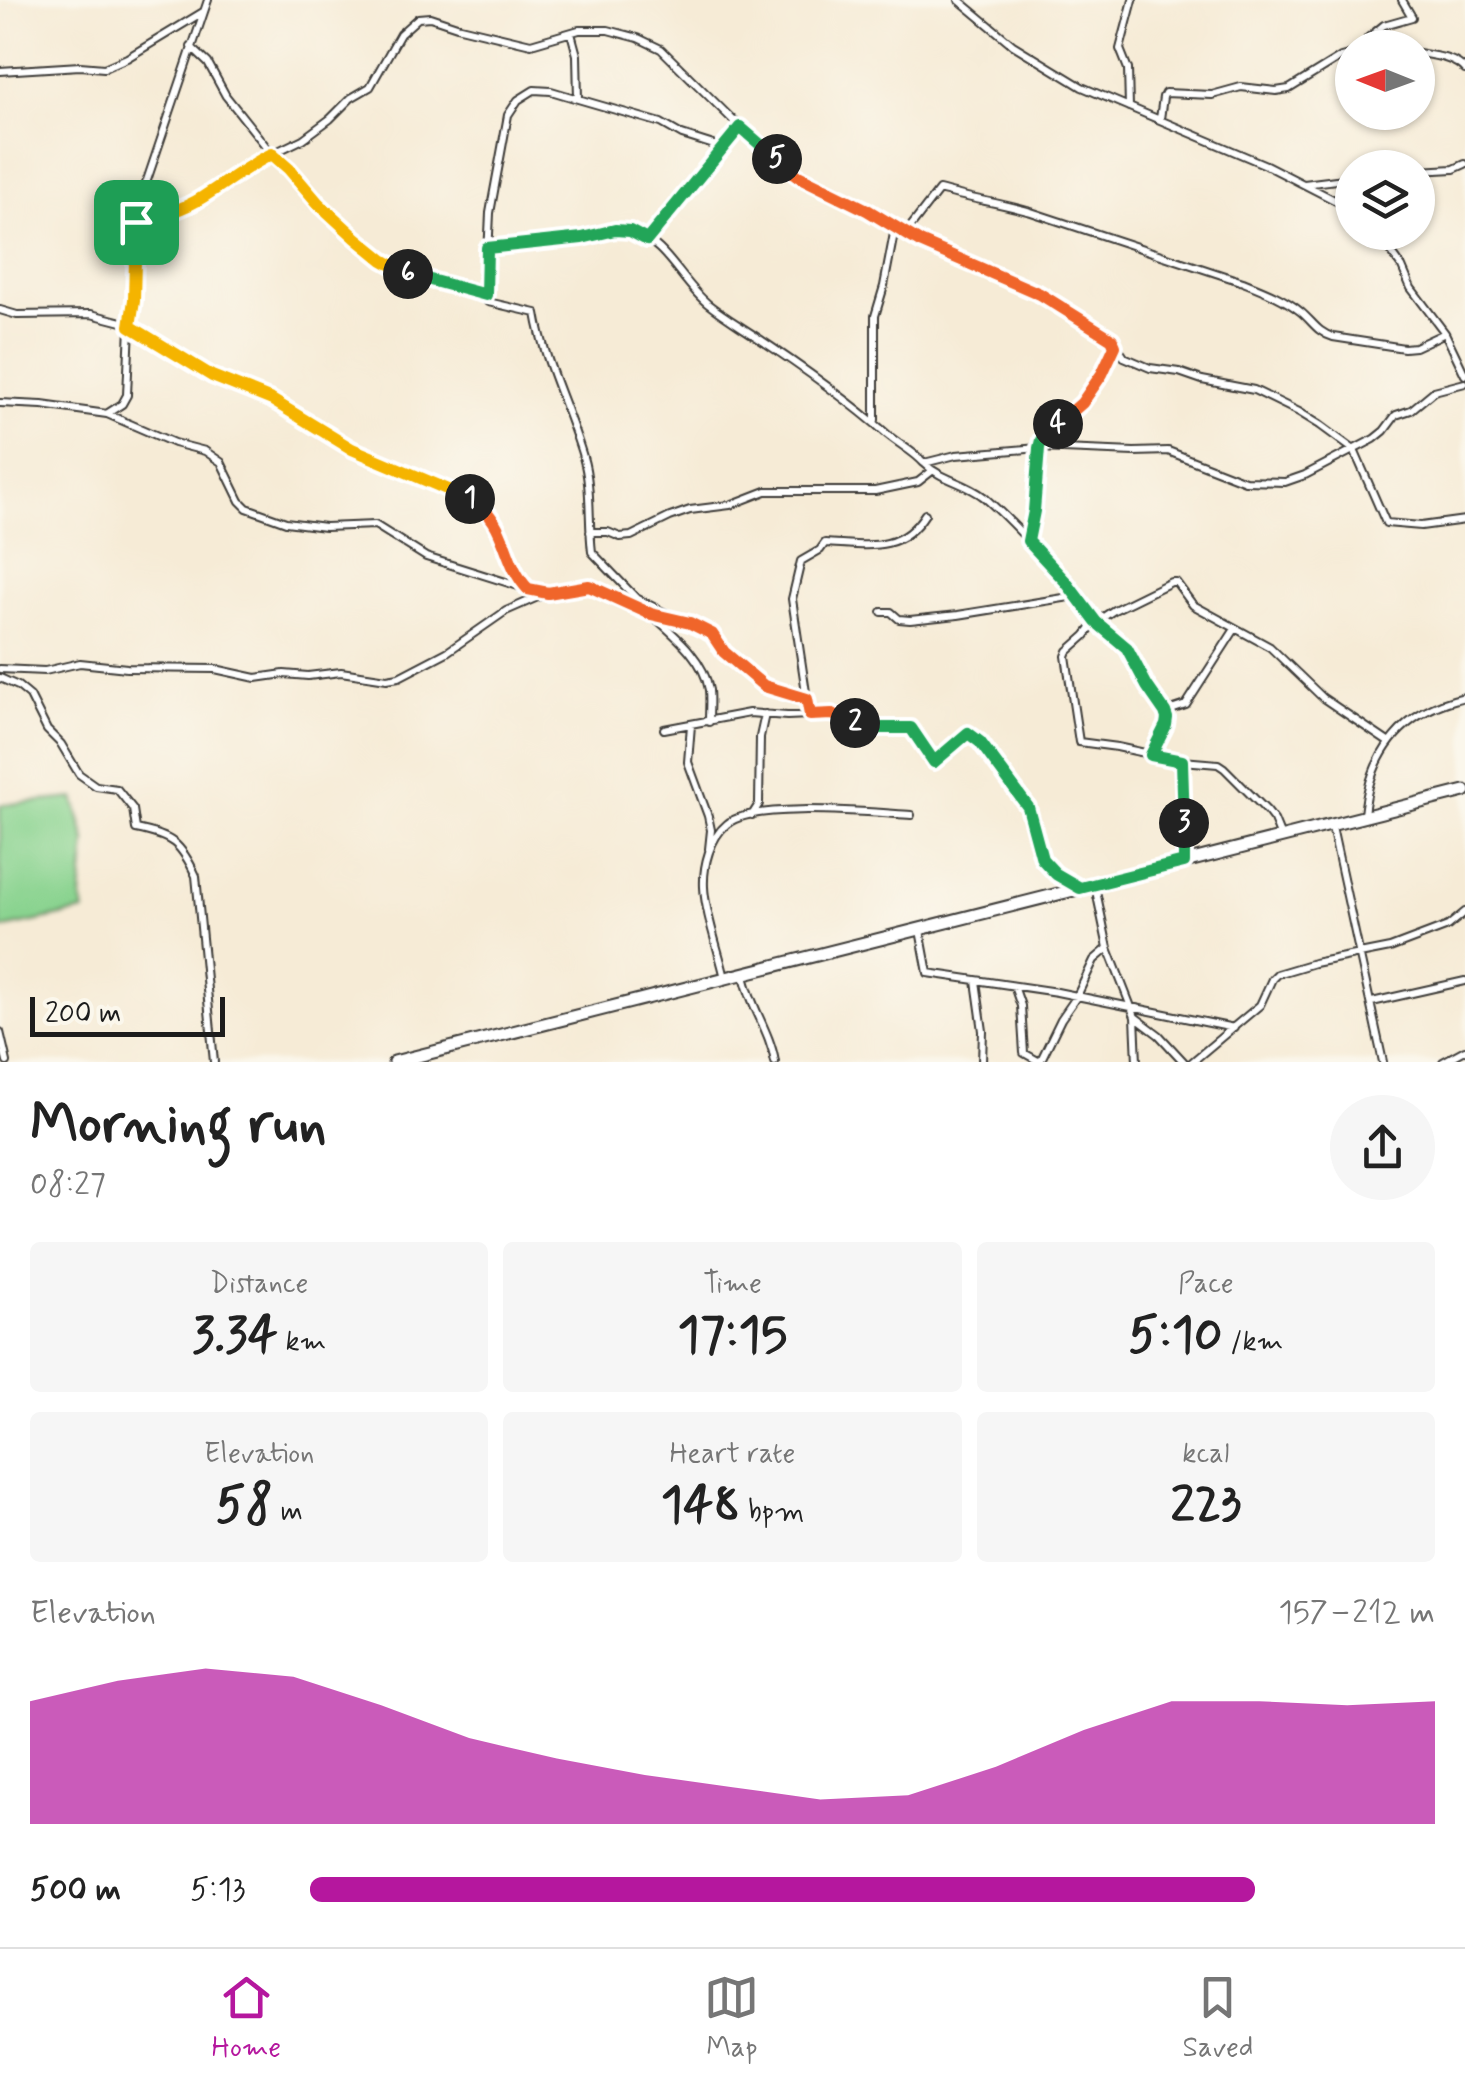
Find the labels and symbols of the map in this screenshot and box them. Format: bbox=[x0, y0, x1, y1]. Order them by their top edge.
north arrow bbox=[1335, 30, 1435, 130]
pin: 5 bbox=[752, 134, 802, 184]
pin bbox=[94, 180, 179, 265]
pin: 6 bbox=[383, 249, 433, 299]
pin: 4 bbox=[1033, 399, 1083, 449]
pin: 1 bbox=[445, 474, 495, 524]
pin: 2 bbox=[830, 698, 880, 748]
pin: 3 bbox=[1159, 798, 1209, 848]
scale bar bbox=[30, 992, 225, 1036]

